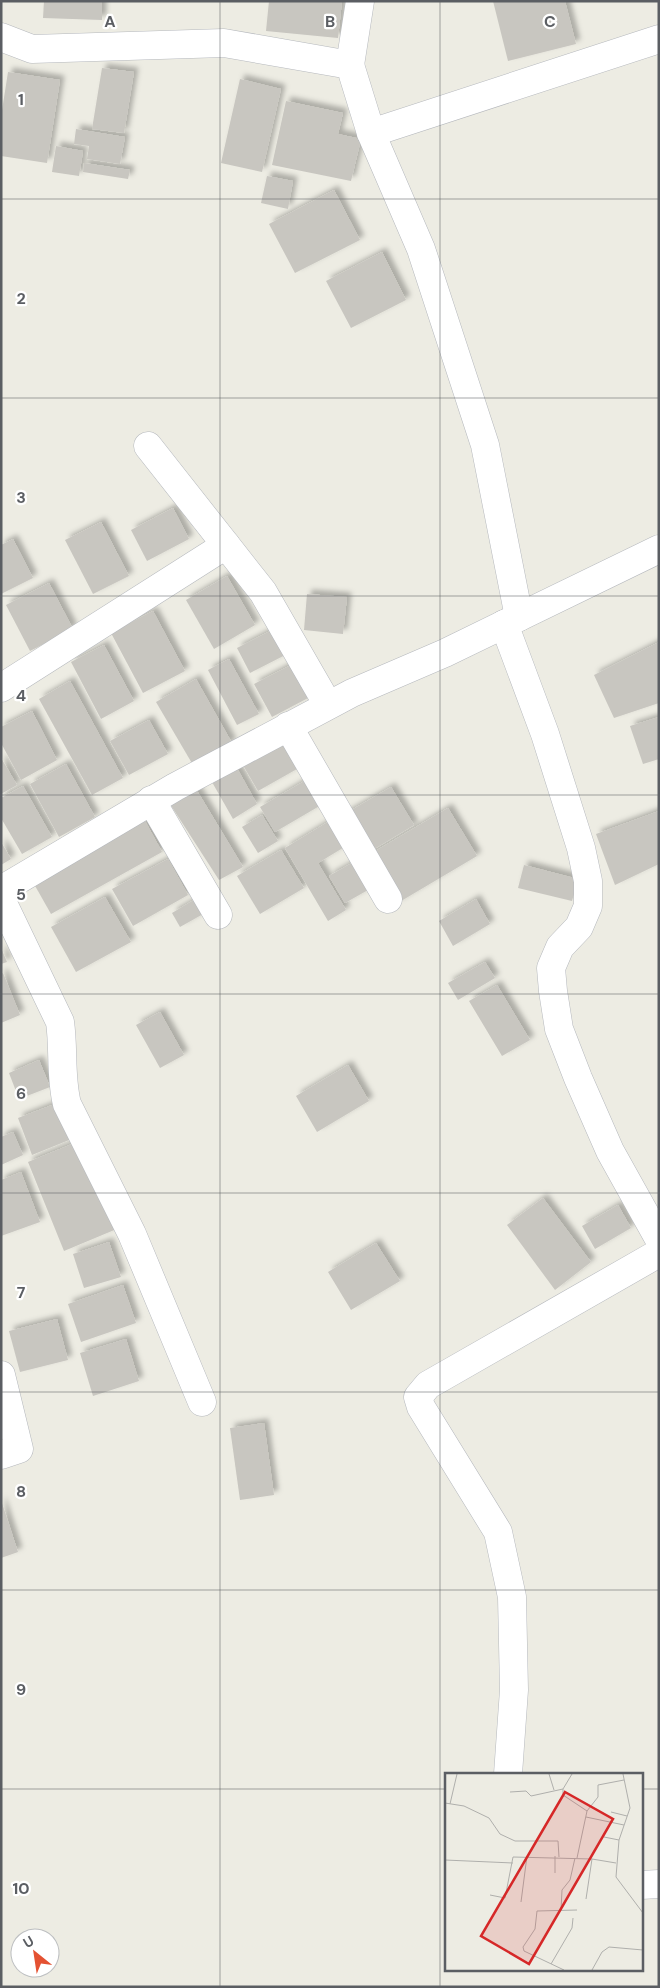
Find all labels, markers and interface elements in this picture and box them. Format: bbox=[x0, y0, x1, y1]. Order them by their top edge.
text: A bbox=[104, 11, 116, 32]
text: B bbox=[325, 11, 335, 32]
text: C bbox=[544, 11, 556, 32]
text: 1 bbox=[18, 89, 24, 110]
text: 2 bbox=[16, 288, 26, 309]
text: 3 bbox=[16, 487, 26, 508]
text: 4 bbox=[16, 685, 26, 706]
text: 5 bbox=[16, 884, 26, 905]
text: 6 bbox=[16, 1083, 26, 1104]
text: 7 bbox=[17, 1282, 26, 1303]
text: 8 bbox=[16, 1481, 26, 1502]
text: 9 bbox=[16, 1679, 26, 1700]
inset map bbox=[445, 1773, 642, 1970]
text: 10 bbox=[12, 1878, 30, 1899]
north arrow bbox=[10, 1928, 60, 1978]
text: U bbox=[20, 1932, 37, 1952]

